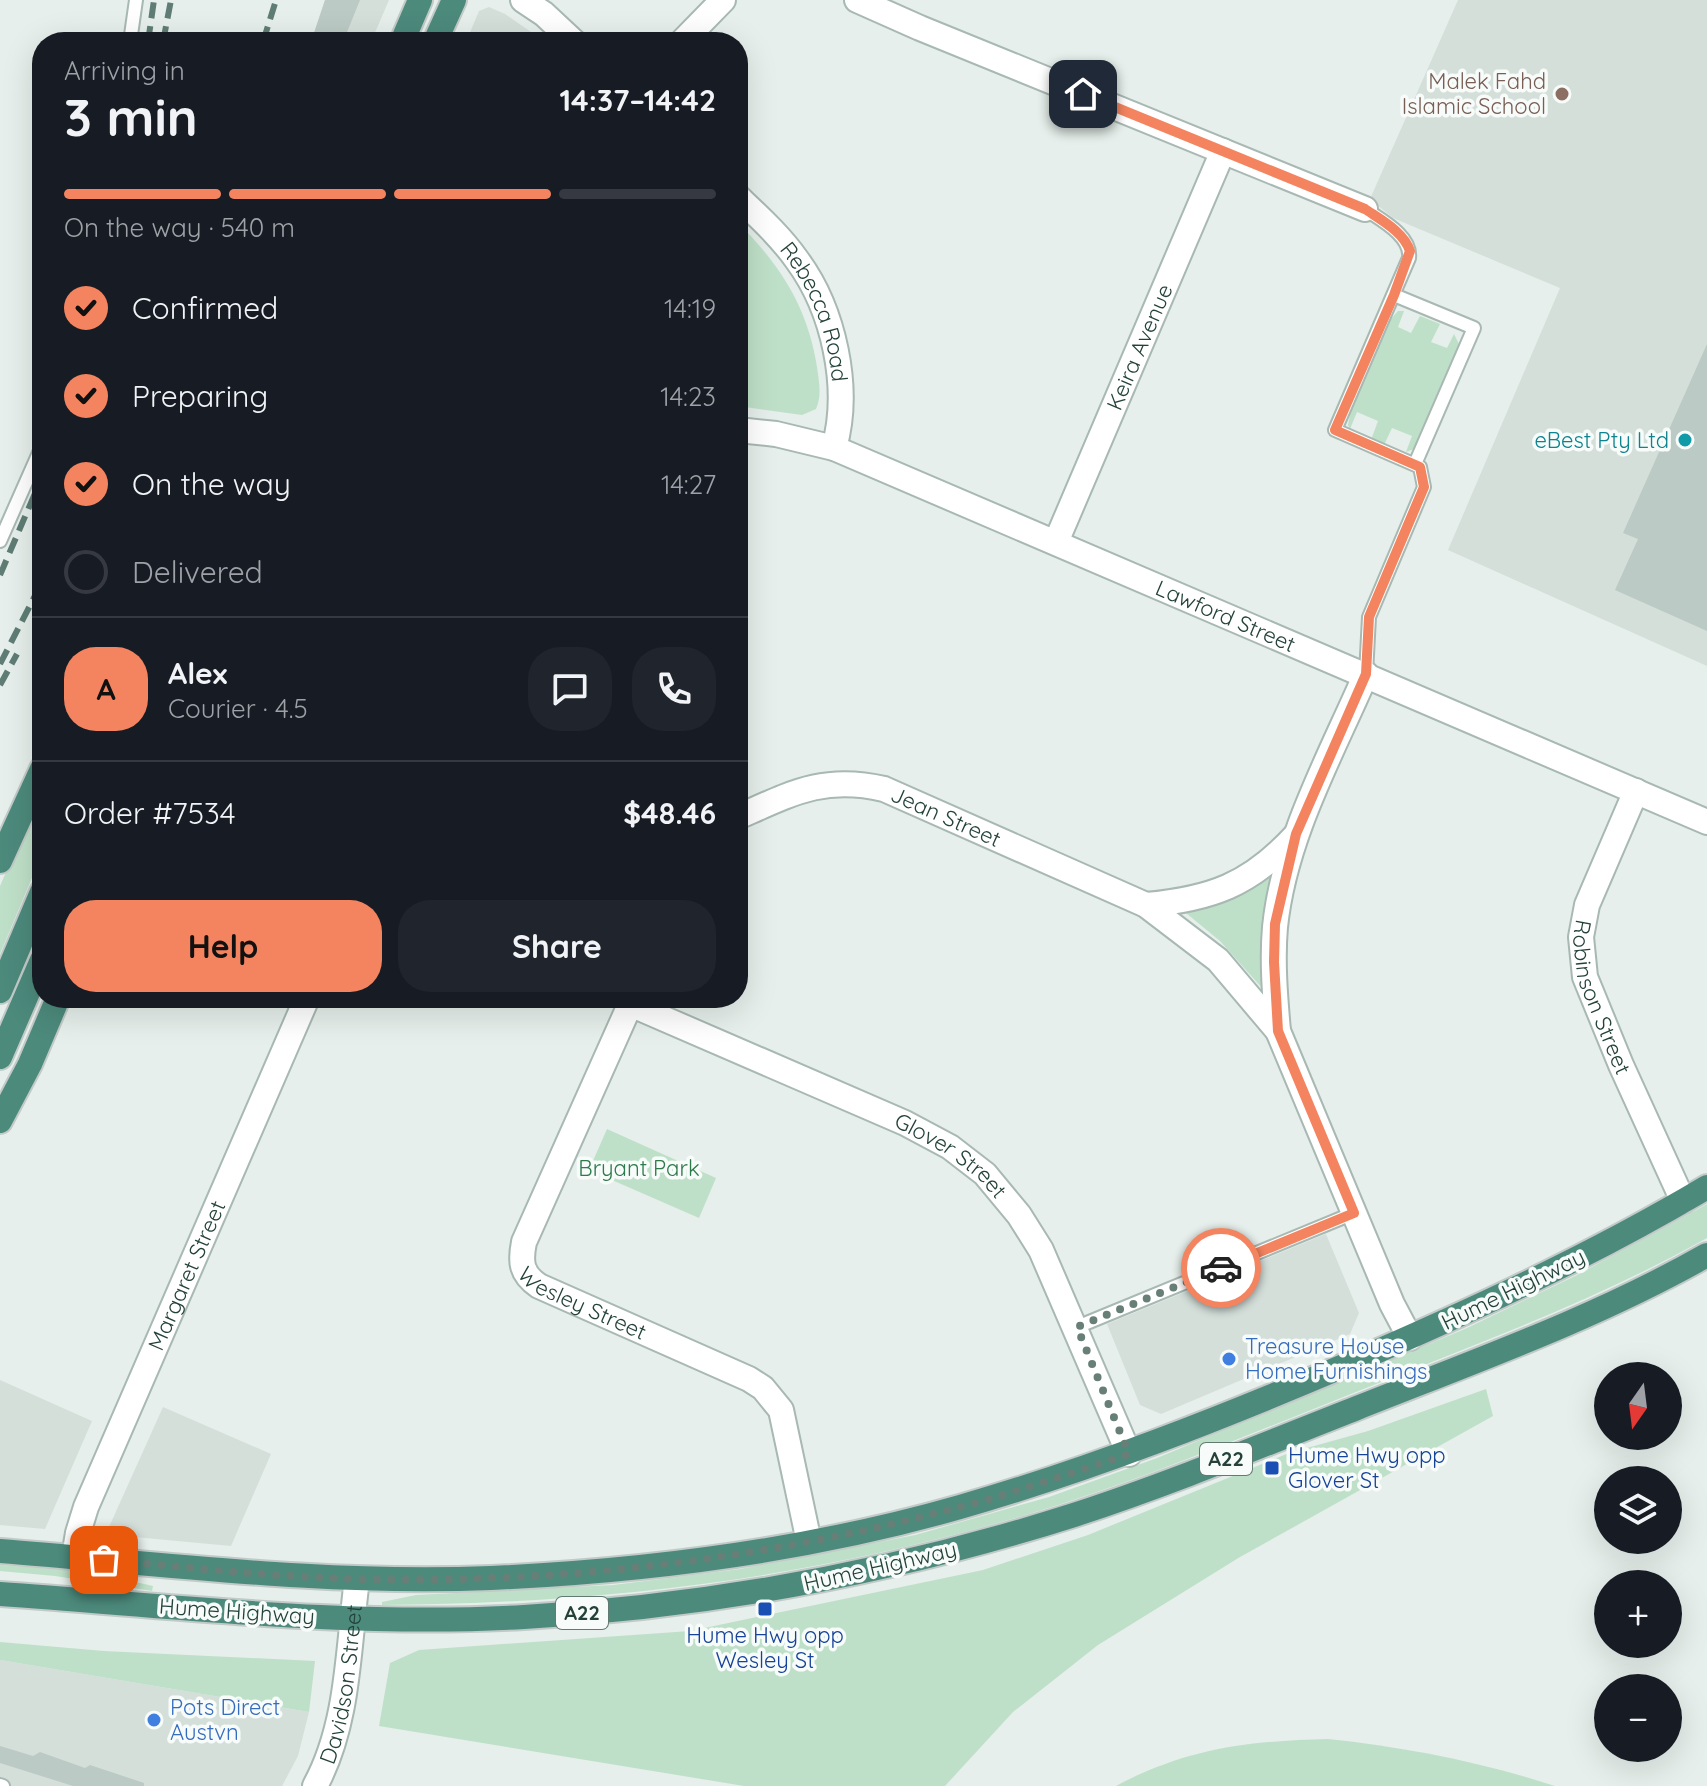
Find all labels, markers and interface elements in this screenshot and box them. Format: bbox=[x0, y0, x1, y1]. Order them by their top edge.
text: Arriving in bbox=[64, 54, 185, 87]
pin bbox=[1049, 60, 1117, 128]
place label: Malek Fahd Islamic School bbox=[1402, 67, 1546, 120]
icon: home bbox=[1061, 72, 1105, 116]
text: 14:37–14:42 bbox=[559, 81, 716, 119]
text: 3 min bbox=[64, 84, 198, 149]
marker: Malek Fahd Islamic School bbox=[1553, 85, 1571, 103]
text: On the way · 540 m bbox=[64, 211, 295, 244]
street label: Rebecca Road bbox=[774, 236, 854, 383]
street label: Keira Avenue bbox=[1100, 280, 1179, 414]
icon: check bbox=[64, 286, 108, 330]
text: Confirmed bbox=[132, 289, 278, 327]
text: 14:19 bbox=[664, 292, 716, 325]
icon: check bbox=[64, 374, 108, 418]
text: Preparing bbox=[132, 377, 268, 415]
text: 14:23 bbox=[660, 380, 716, 413]
place label: eBest Pty Ltd bbox=[1534, 426, 1669, 454]
marker: eBest Pty Ltd bbox=[1676, 431, 1694, 449]
icon: check bbox=[64, 462, 108, 506]
text: On the way bbox=[132, 465, 291, 503]
text: 14:27 bbox=[661, 468, 716, 501]
text: Delivered bbox=[132, 553, 263, 591]
street label: Lawford Street bbox=[1152, 574, 1300, 658]
button: chat bbox=[528, 647, 612, 731]
button: phone bbox=[632, 647, 716, 731]
text: Alex bbox=[168, 654, 227, 692]
text: A bbox=[96, 670, 116, 708]
text: Courier · 4.5 bbox=[168, 692, 308, 725]
street label: Jean Street bbox=[887, 780, 1005, 853]
text: Order #7534 bbox=[64, 794, 236, 832]
text: $48.46 bbox=[623, 794, 716, 832]
button: Help bbox=[64, 900, 382, 992]
button: Share bbox=[398, 900, 716, 992]
street label: Robinson Street bbox=[1567, 917, 1637, 1079]
street label: Glover Street bbox=[891, 1106, 1013, 1204]
park label: Bryant Park bbox=[578, 1154, 700, 1182]
street label: Margaret Street bbox=[142, 1196, 231, 1355]
courier bbox=[1181, 1228, 1261, 1308]
street label: Hume Highway bbox=[1437, 1242, 1589, 1336]
icon: car bbox=[1199, 1246, 1243, 1290]
street label: Wesley Street bbox=[512, 1260, 651, 1346]
place label: Treasure House Home Furnishings bbox=[1245, 1332, 1427, 1385]
marker: Treasure House Home Furnishings bbox=[1220, 1350, 1238, 1368]
north arrow bbox=[1594, 1362, 1682, 1450]
map controls bbox=[1594, 1362, 1682, 1762]
place label: Hume Hwy opp Glover St bbox=[1288, 1441, 1446, 1494]
road number: A22 bbox=[1200, 1443, 1252, 1475]
marker: Hume Hwy opp Glover St bbox=[1263, 1459, 1281, 1477]
button: layers bbox=[1594, 1466, 1682, 1554]
pin bbox=[70, 1526, 138, 1594]
street label: Hume Highway bbox=[801, 1535, 959, 1597]
icon: bag bbox=[82, 1538, 126, 1582]
button: + bbox=[1594, 1570, 1682, 1658]
street label: Hume Highway bbox=[158, 1592, 316, 1630]
road number: A22 bbox=[556, 1597, 608, 1629]
marker: Hume Hwy opp Wesley St bbox=[756, 1600, 774, 1618]
street label: Davidson Street bbox=[313, 1603, 368, 1768]
place label: Hume Hwy opp Wesley St bbox=[686, 1621, 844, 1674]
button: − bbox=[1594, 1674, 1682, 1762]
place label: Pots Direct Austvn bbox=[170, 1693, 280, 1746]
marker: Pots Direct Austvn bbox=[145, 1711, 163, 1729]

